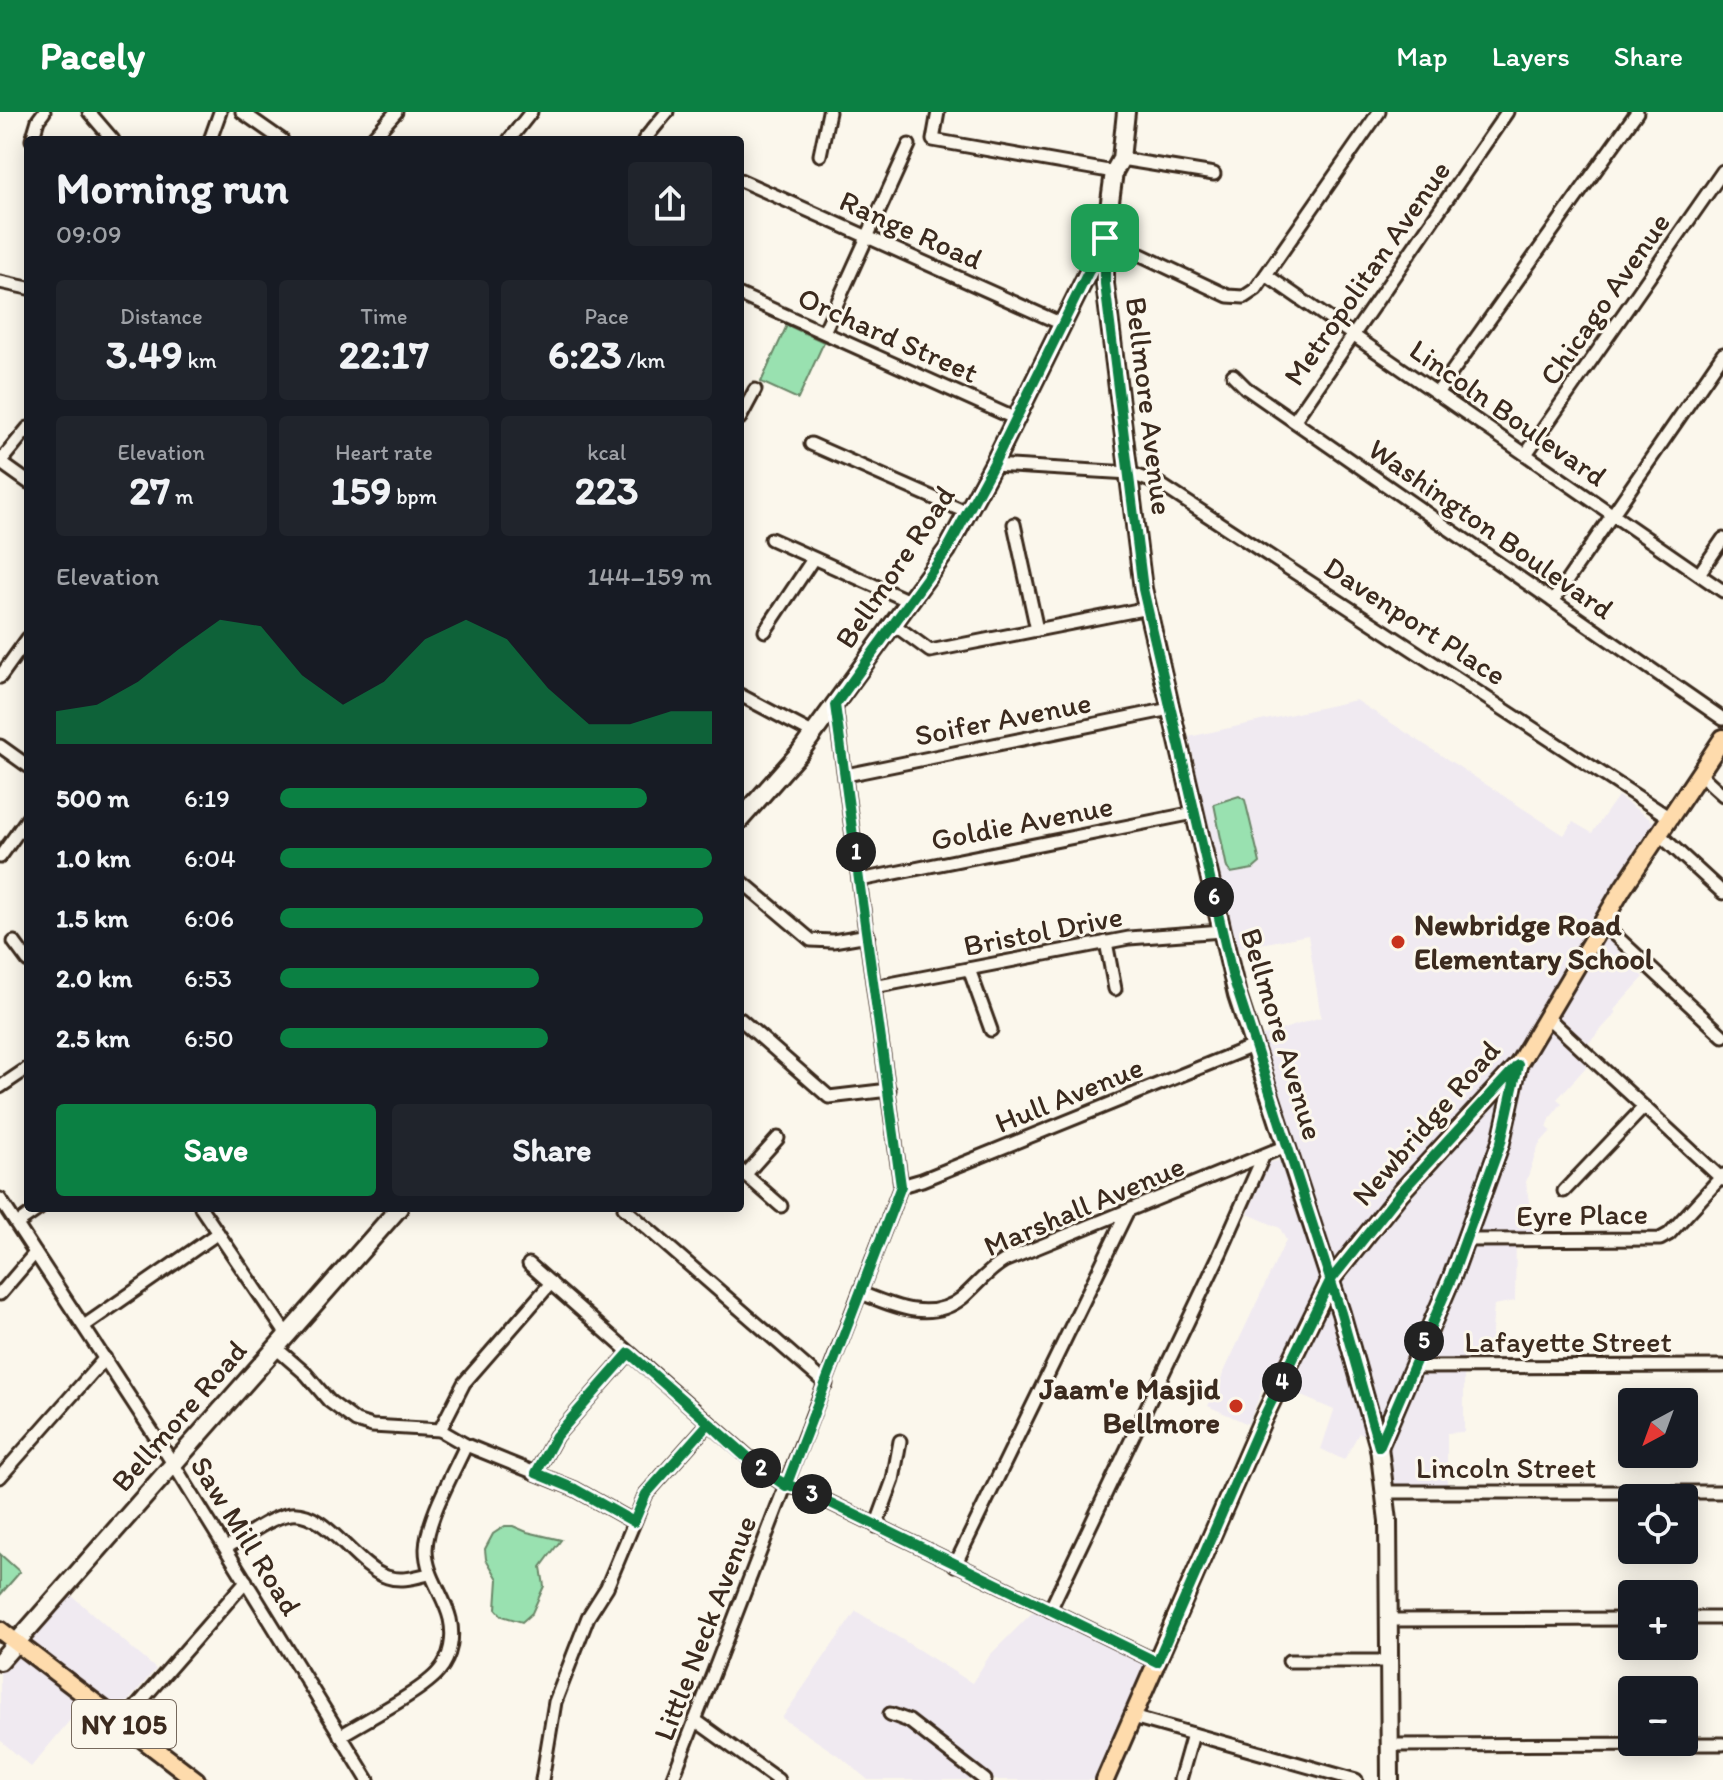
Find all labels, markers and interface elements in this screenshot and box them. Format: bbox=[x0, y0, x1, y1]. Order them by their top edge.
text: Pacely bbox=[40, 33, 145, 79]
text: Map bbox=[1396, 39, 1448, 73]
text: Layers bbox=[1492, 39, 1570, 73]
text: Share bbox=[1614, 39, 1683, 73]
street label: Metropolitan Avenue bbox=[1275, 153, 1458, 393]
text: Morning run bbox=[56, 161, 289, 214]
button: share bbox=[628, 162, 712, 246]
street label: Range Road bbox=[834, 182, 988, 278]
pin bbox=[1071, 204, 1139, 272]
street label: Chicago Avenue bbox=[1531, 205, 1678, 392]
icon: arrive bbox=[1083, 216, 1127, 260]
text: 09:09 bbox=[56, 218, 122, 250]
street label: Orchard Street bbox=[792, 278, 984, 391]
street label: Bellmore Avenue bbox=[1118, 295, 1181, 517]
text: Distance bbox=[120, 303, 203, 330]
text: Time bbox=[361, 303, 407, 330]
text: Pace bbox=[585, 303, 629, 330]
text: 3.49 bbox=[106, 330, 183, 378]
text: 22:17 bbox=[339, 330, 429, 378]
text: 6:23 bbox=[548, 330, 622, 378]
street label: Lincoln Boulevard bbox=[1403, 331, 1614, 494]
text: km bbox=[183, 347, 217, 374]
text: /km bbox=[622, 347, 665, 374]
street label: Washington Boulevard bbox=[1361, 430, 1622, 628]
text: Elevation bbox=[118, 439, 205, 466]
text: Heart rate bbox=[335, 439, 433, 466]
text: kcal bbox=[587, 439, 626, 466]
text: 27 bbox=[129, 466, 170, 514]
text: 159 bbox=[331, 466, 391, 514]
text: 223 bbox=[575, 466, 639, 514]
street label: Bellmore Road bbox=[827, 478, 963, 655]
text: m bbox=[170, 483, 194, 510]
text: bpm bbox=[391, 483, 437, 510]
street label: Davenport Place bbox=[1317, 548, 1513, 693]
text: Elevation bbox=[56, 560, 159, 592]
text: 144–159 m bbox=[587, 560, 712, 592]
street label: Soifer Avenue bbox=[912, 683, 1094, 754]
text: 500 m bbox=[56, 782, 129, 814]
text: 6:19 bbox=[184, 782, 230, 814]
street label: Goldie Avenue bbox=[928, 787, 1116, 858]
pin: 1 bbox=[836, 832, 876, 872]
text: 1 bbox=[851, 838, 861, 865]
text: 1.0 km bbox=[56, 842, 131, 874]
text: 6:04 bbox=[184, 842, 236, 874]
pin: 6 bbox=[1194, 877, 1234, 917]
text: 6 bbox=[1208, 883, 1220, 910]
street label: Bristol Drive bbox=[960, 897, 1125, 964]
text: 1.5 km bbox=[56, 902, 128, 934]
text: 6:06 bbox=[184, 902, 234, 934]
place label: Newbridge Road Elementary School bbox=[1414, 906, 1654, 977]
street label: Bellmore Avenue bbox=[1233, 923, 1332, 1144]
marker: Newbridge Road Elementary School bbox=[1389, 933, 1407, 951]
text: 2.0 km bbox=[56, 962, 132, 994]
text: 6:53 bbox=[184, 962, 232, 994]
text: 2.5 km bbox=[56, 1022, 130, 1054]
text: 6:50 bbox=[184, 1022, 234, 1054]
street label: Newbridge Road bbox=[1344, 1032, 1508, 1213]
street label: Hull Avenue bbox=[989, 1048, 1148, 1141]
button: Save bbox=[56, 1104, 376, 1196]
button: Share bbox=[392, 1104, 712, 1196]
street label: Marshall Avenue bbox=[978, 1147, 1190, 1264]
street label: Eyre Place bbox=[1516, 1195, 1648, 1234]
pin: 5 bbox=[1404, 1321, 1444, 1361]
street label: Lafayette Street bbox=[1464, 1323, 1672, 1360]
text: 5 bbox=[1418, 1327, 1430, 1354]
street label: Bellmore Road bbox=[103, 1332, 254, 1499]
pin: 4 bbox=[1262, 1362, 1302, 1402]
text: 4 bbox=[1275, 1368, 1289, 1395]
place label: Jaam'e Masjid Bellmore bbox=[1038, 1370, 1220, 1441]
north arrow bbox=[1618, 1388, 1698, 1468]
map controls bbox=[1618, 1388, 1698, 1756]
marker: Jaam'e Masjid Bellmore bbox=[1227, 1397, 1245, 1415]
pin: 2 bbox=[741, 1448, 781, 1488]
street label: Saw Mill Road bbox=[183, 1449, 310, 1623]
street label: Lincoln Street bbox=[1416, 1449, 1596, 1486]
text: 2 bbox=[755, 1454, 767, 1481]
pin: 3 bbox=[792, 1474, 832, 1514]
text: 3 bbox=[806, 1480, 818, 1507]
button: locate bbox=[1618, 1484, 1698, 1564]
street label: Little Neck Avenue bbox=[645, 1510, 764, 1746]
button: + bbox=[1618, 1580, 1698, 1660]
button: − bbox=[1618, 1676, 1698, 1756]
road number: NY 105 bbox=[72, 1700, 176, 1748]

